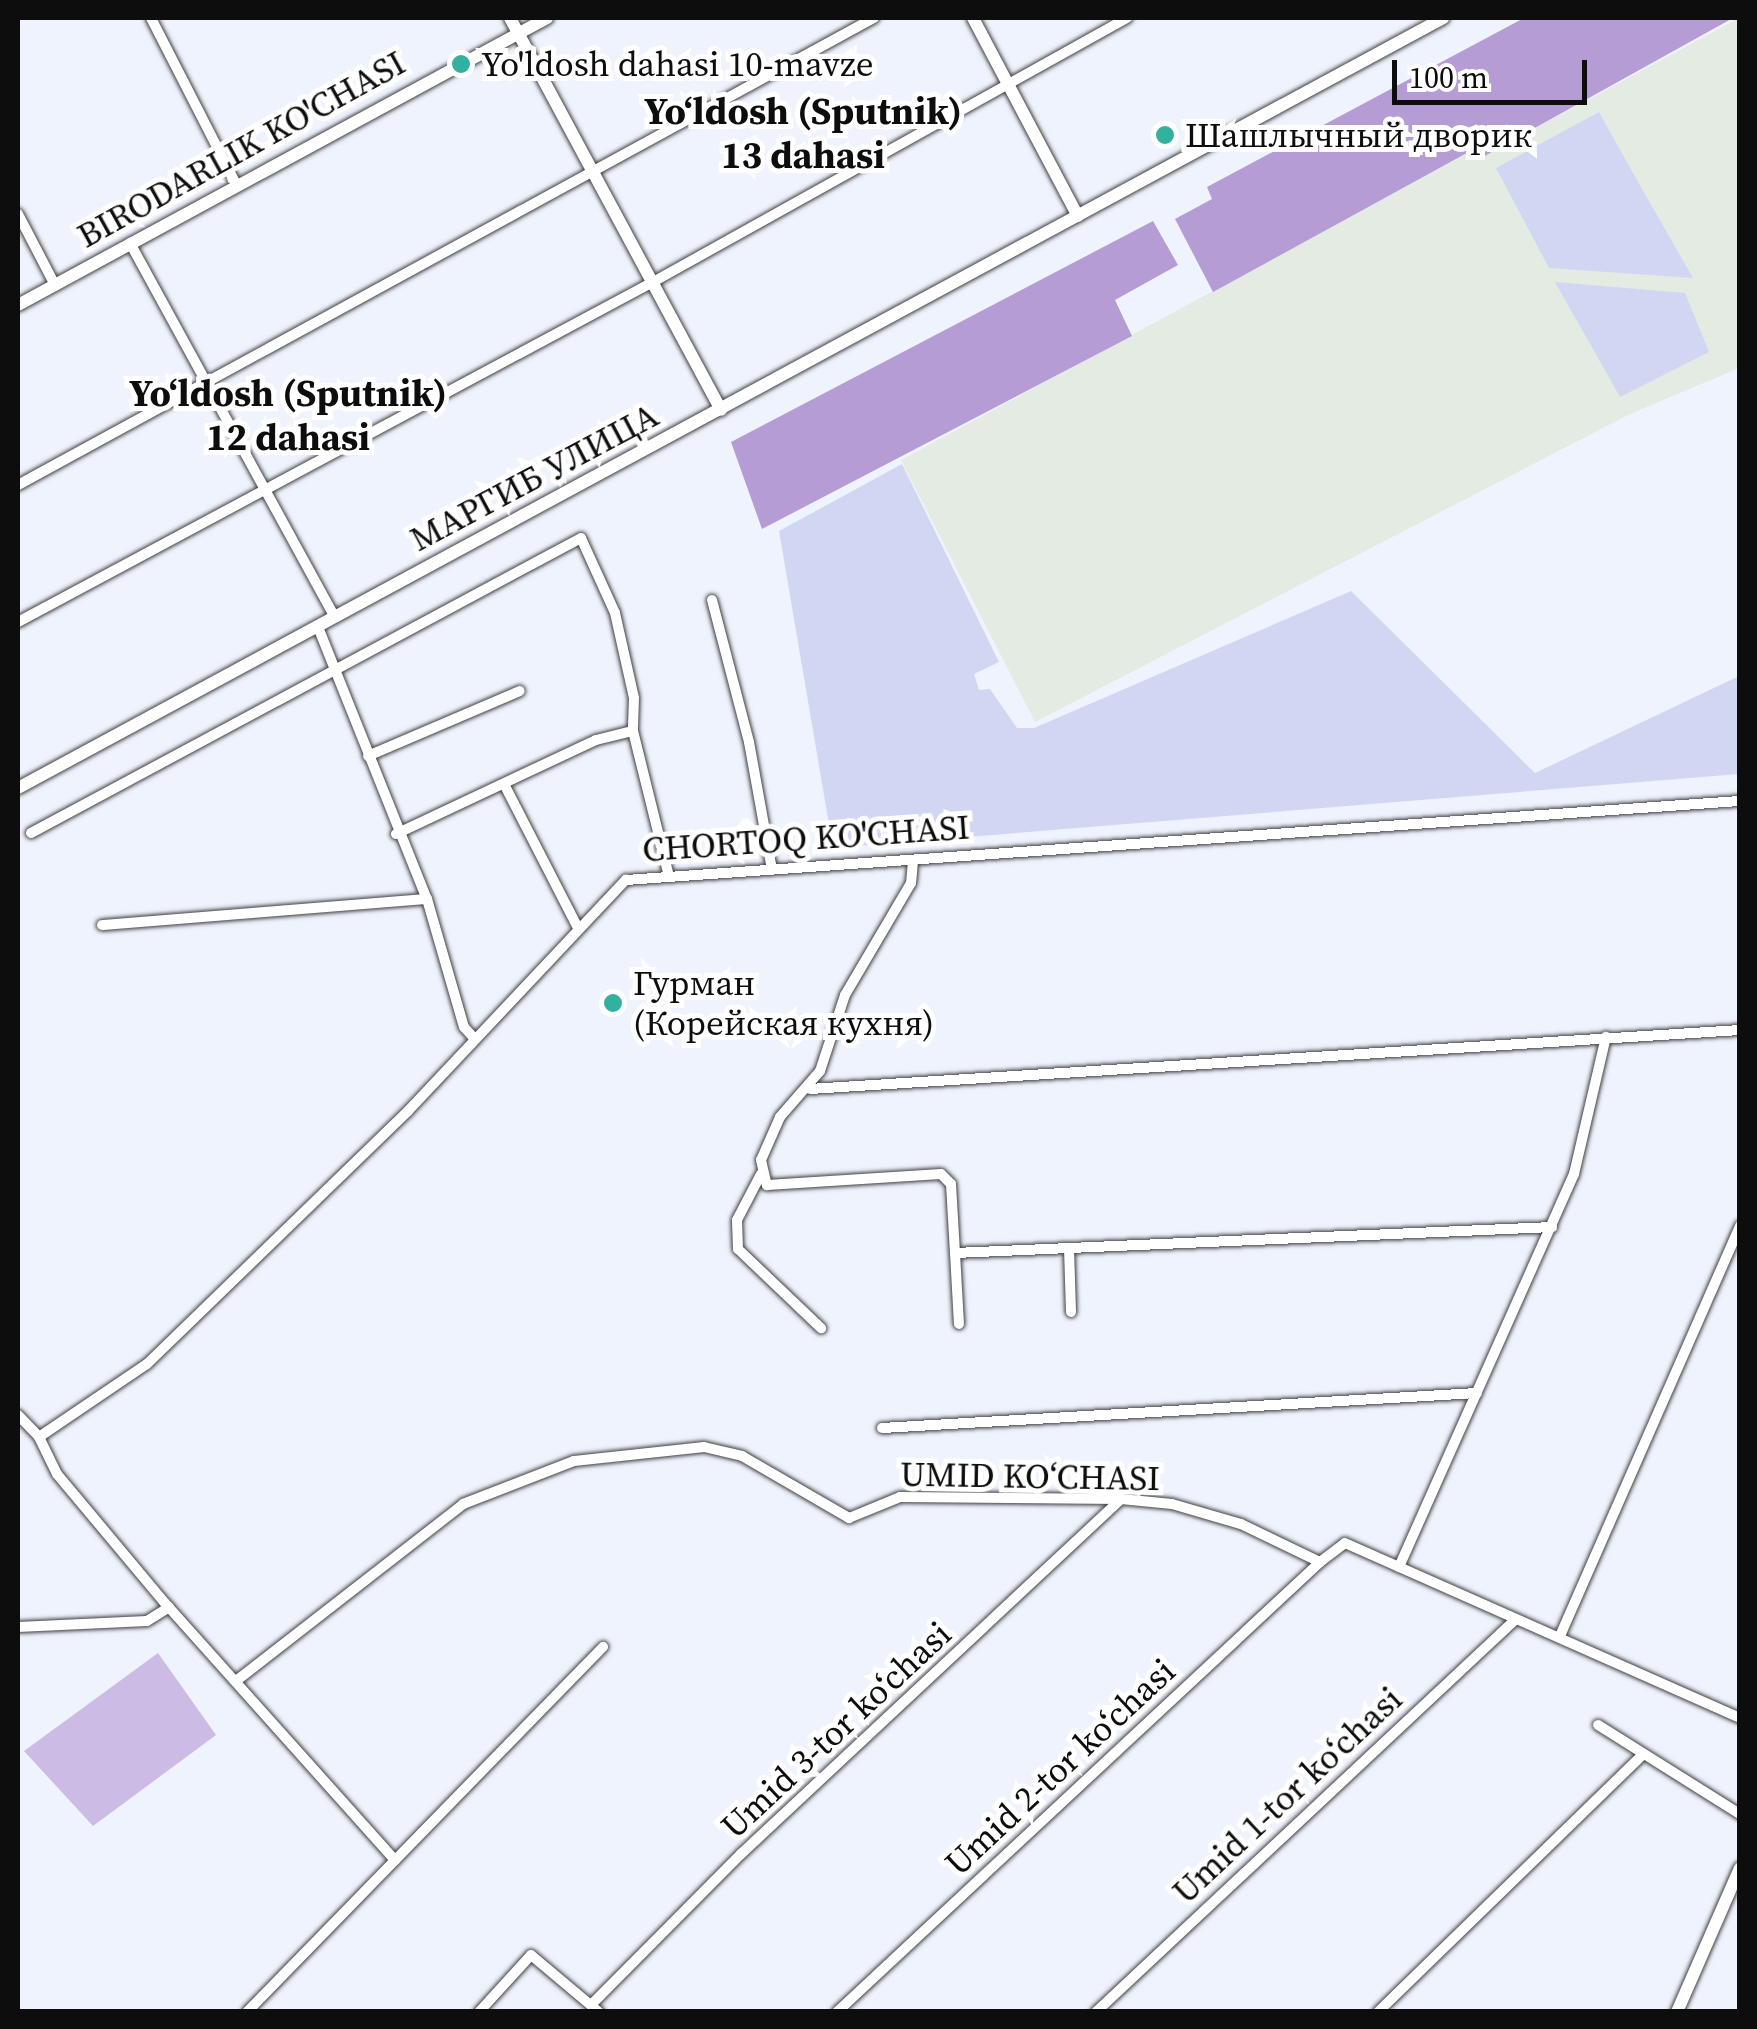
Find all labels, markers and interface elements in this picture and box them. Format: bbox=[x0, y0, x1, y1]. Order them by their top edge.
scale bar bbox=[1397, 40, 1592, 102]
street label: BIRODARLIK KO'CHASI bbox=[70, 41, 412, 257]
place label: Yo'ldosh dahasi 10-mavze bbox=[481, 43, 874, 85]
marker: Yo'ldosh dahasi 10-mavze bbox=[450, 53, 472, 75]
text: 100 m bbox=[1409, 57, 1488, 98]
district label: Yo‘ldosh (Sputnik) 13 dahasi bbox=[644, 89, 962, 178]
place label: Шашлычный дворик bbox=[1185, 114, 1532, 156]
marker: Шашлычный дворик bbox=[1154, 124, 1176, 146]
district label: Yo‘ldosh (Sputnik) 12 dahasi bbox=[129, 371, 447, 460]
street label: МАРГИБ УЛИЦА bbox=[403, 394, 665, 560]
street label: CHORTOQ KO'CHASI bbox=[641, 806, 971, 870]
place label: Гурман (Корейская кухня) bbox=[633, 962, 934, 1044]
marker: Гурман (Корейская кухня) bbox=[602, 992, 624, 1014]
street label: UMID KO‘CHASI bbox=[900, 1453, 1160, 1499]
street label: Umid 3-tor koʻchasi bbox=[712, 1613, 960, 1847]
street label: Umid 2-tor koʻchasi bbox=[936, 1650, 1184, 1884]
street label: Umid 1-tor koʻchasi bbox=[1163, 1678, 1411, 1912]

